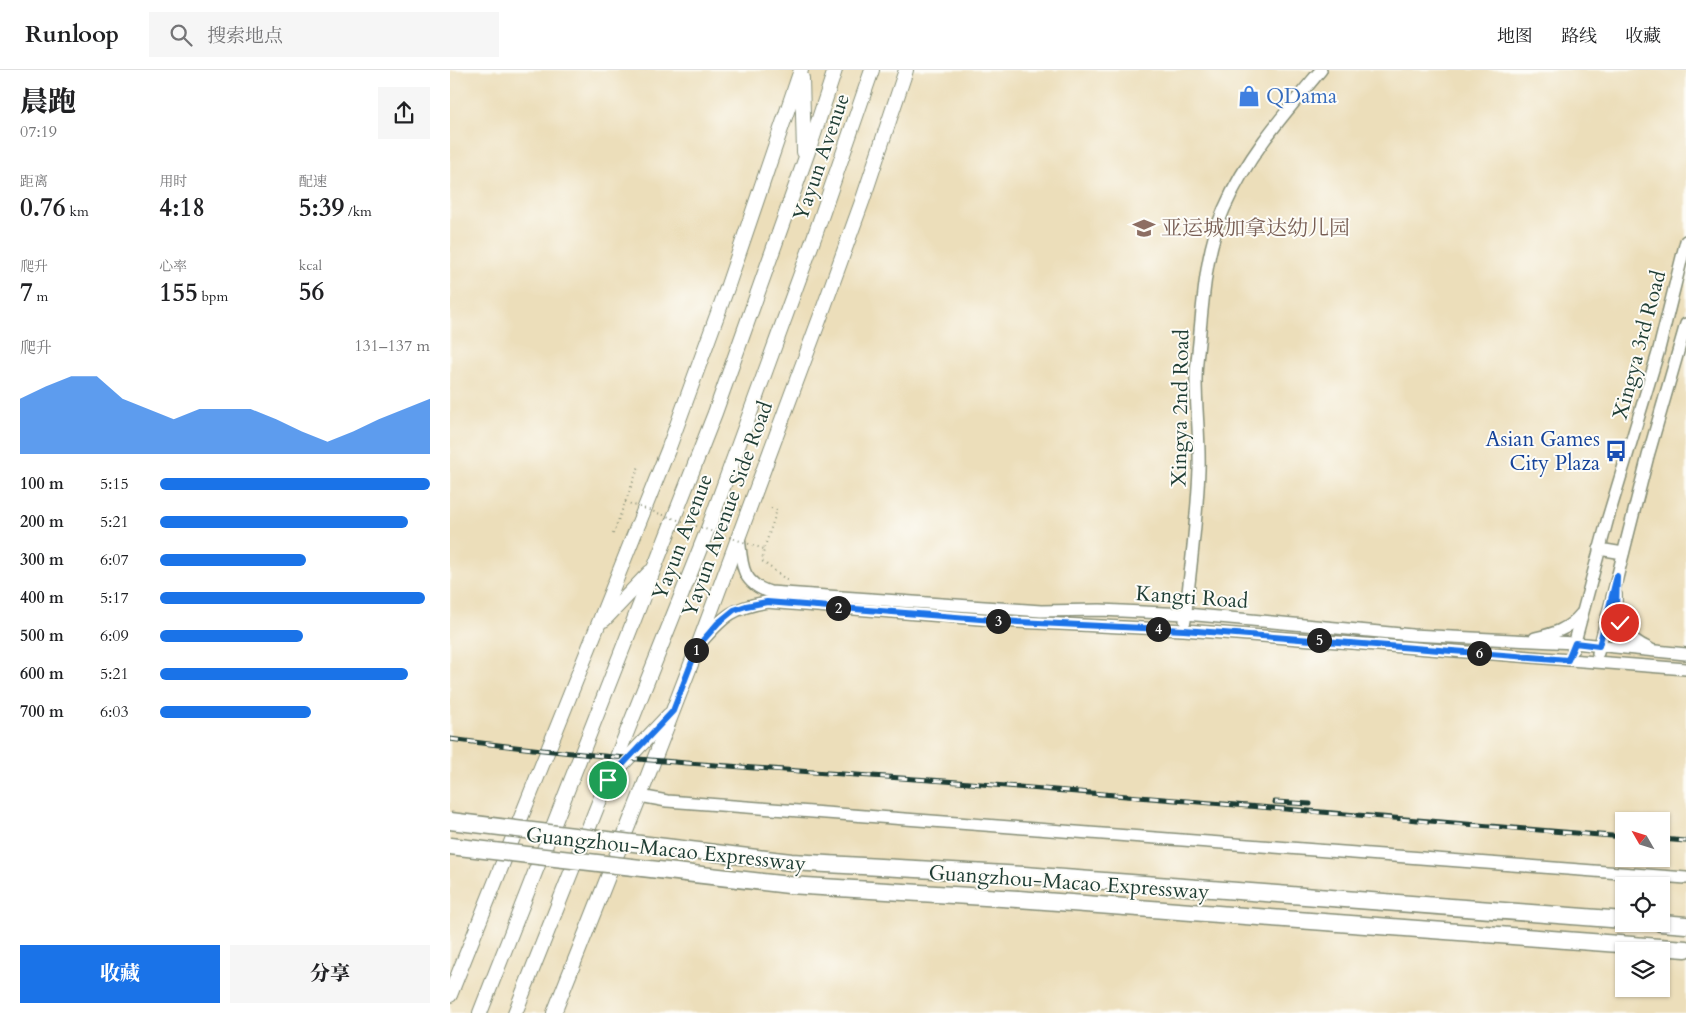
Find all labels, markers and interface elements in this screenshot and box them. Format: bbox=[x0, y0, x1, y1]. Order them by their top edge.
search box bbox=[149, 12, 499, 57]
text: Runloop bbox=[25, 18, 119, 51]
icon: search bbox=[167, 21, 195, 49]
text: 搜索地点 bbox=[207, 23, 283, 49]
text: 地图 bbox=[1497, 24, 1533, 49]
text: 路线 bbox=[1561, 24, 1597, 49]
text: 收藏 bbox=[1625, 24, 1661, 49]
place label: QDama bbox=[1266, 82, 1337, 111]
text: 晨跑 bbox=[20, 83, 76, 121]
shop icon: QDama bbox=[1236, 83, 1262, 109]
button: share bbox=[378, 87, 430, 139]
street label: Yayun Avenue bbox=[786, 90, 857, 225]
text: 07:19 bbox=[20, 121, 57, 143]
text: 距离 bbox=[20, 172, 48, 191]
text: 用时 bbox=[159, 172, 187, 191]
text: 配速 bbox=[299, 172, 327, 191]
text: 0.76 bbox=[20, 191, 66, 225]
text: 4:18 bbox=[159, 191, 205, 225]
text: 5:39 bbox=[299, 191, 344, 225]
text: km bbox=[66, 202, 89, 221]
text: /km bbox=[344, 202, 372, 221]
place label: 亚运城加拿达幼儿园 bbox=[1161, 214, 1350, 243]
school or university icon: 亚运城加拿达幼儿园 bbox=[1131, 215, 1157, 241]
text: kcal bbox=[299, 256, 322, 275]
text: 爬升 bbox=[20, 257, 48, 276]
text: 心率 bbox=[159, 257, 187, 276]
street label: Xingya 3rd Road bbox=[1606, 267, 1673, 423]
text: 56 bbox=[299, 275, 324, 309]
text: 7 bbox=[20, 276, 33, 310]
text: 155 bbox=[159, 276, 198, 310]
text: m bbox=[33, 287, 48, 306]
text: bpm bbox=[198, 287, 228, 306]
street label: Xingya 2nd Road bbox=[1165, 329, 1196, 487]
text: 131–137 m bbox=[354, 335, 430, 357]
text: 爬升 bbox=[20, 337, 52, 359]
street label: Yayun Avenue Side Road bbox=[676, 398, 778, 620]
place label: Asian Games City Plaza bbox=[1485, 425, 1600, 478]
bus stop icon: Asian Games City Plaza bbox=[1603, 438, 1629, 464]
street label: Yayun Avenue bbox=[646, 470, 718, 604]
text: 100 m bbox=[20, 473, 64, 495]
text: 5:15 bbox=[100, 473, 129, 495]
text: 200 m bbox=[20, 511, 64, 533]
text: 5:21 bbox=[100, 511, 129, 533]
text: 300 m bbox=[20, 549, 64, 571]
text: 6:07 bbox=[100, 549, 129, 571]
street label: Kangti Road bbox=[1135, 579, 1249, 616]
text: 400 m bbox=[20, 587, 64, 609]
text: 5:17 bbox=[100, 587, 129, 609]
pin: 2 bbox=[826, 596, 850, 620]
text: 2 bbox=[835, 599, 842, 618]
pin bbox=[1599, 602, 1641, 644]
pin: 3 bbox=[986, 608, 1010, 634]
icon: check bbox=[1606, 609, 1634, 637]
text: 3 bbox=[995, 612, 1002, 631]
pin: 4 bbox=[1146, 616, 1170, 642]
text: 4 bbox=[1155, 620, 1162, 639]
text: 500 m bbox=[20, 625, 64, 647]
text: 6:09 bbox=[100, 625, 129, 647]
pin: 5 bbox=[1306, 628, 1332, 652]
text: 5 bbox=[1316, 631, 1323, 650]
pin: 1 bbox=[684, 638, 708, 662]
pin: 6 bbox=[1466, 640, 1492, 666]
text: 1 bbox=[693, 641, 700, 660]
text: 6 bbox=[1476, 644, 1483, 663]
text: 600 m bbox=[20, 663, 64, 685]
text: 5:21 bbox=[100, 663, 129, 685]
text: 700 m bbox=[20, 701, 64, 723]
text: 6:03 bbox=[100, 701, 129, 723]
pin bbox=[587, 759, 629, 801]
icon: arrive bbox=[594, 766, 622, 794]
north arrow bbox=[1615, 812, 1670, 868]
map controls bbox=[1615, 812, 1670, 997]
street label: Guangzhou-Macao Expressway bbox=[525, 820, 807, 879]
street label: Guangzhou-Macao Expressway bbox=[928, 858, 1210, 907]
button: locate bbox=[1615, 877, 1670, 932]
button: layers bbox=[1615, 942, 1670, 997]
button: 收藏 bbox=[20, 945, 220, 1003]
button: 分享 bbox=[230, 945, 430, 1003]

